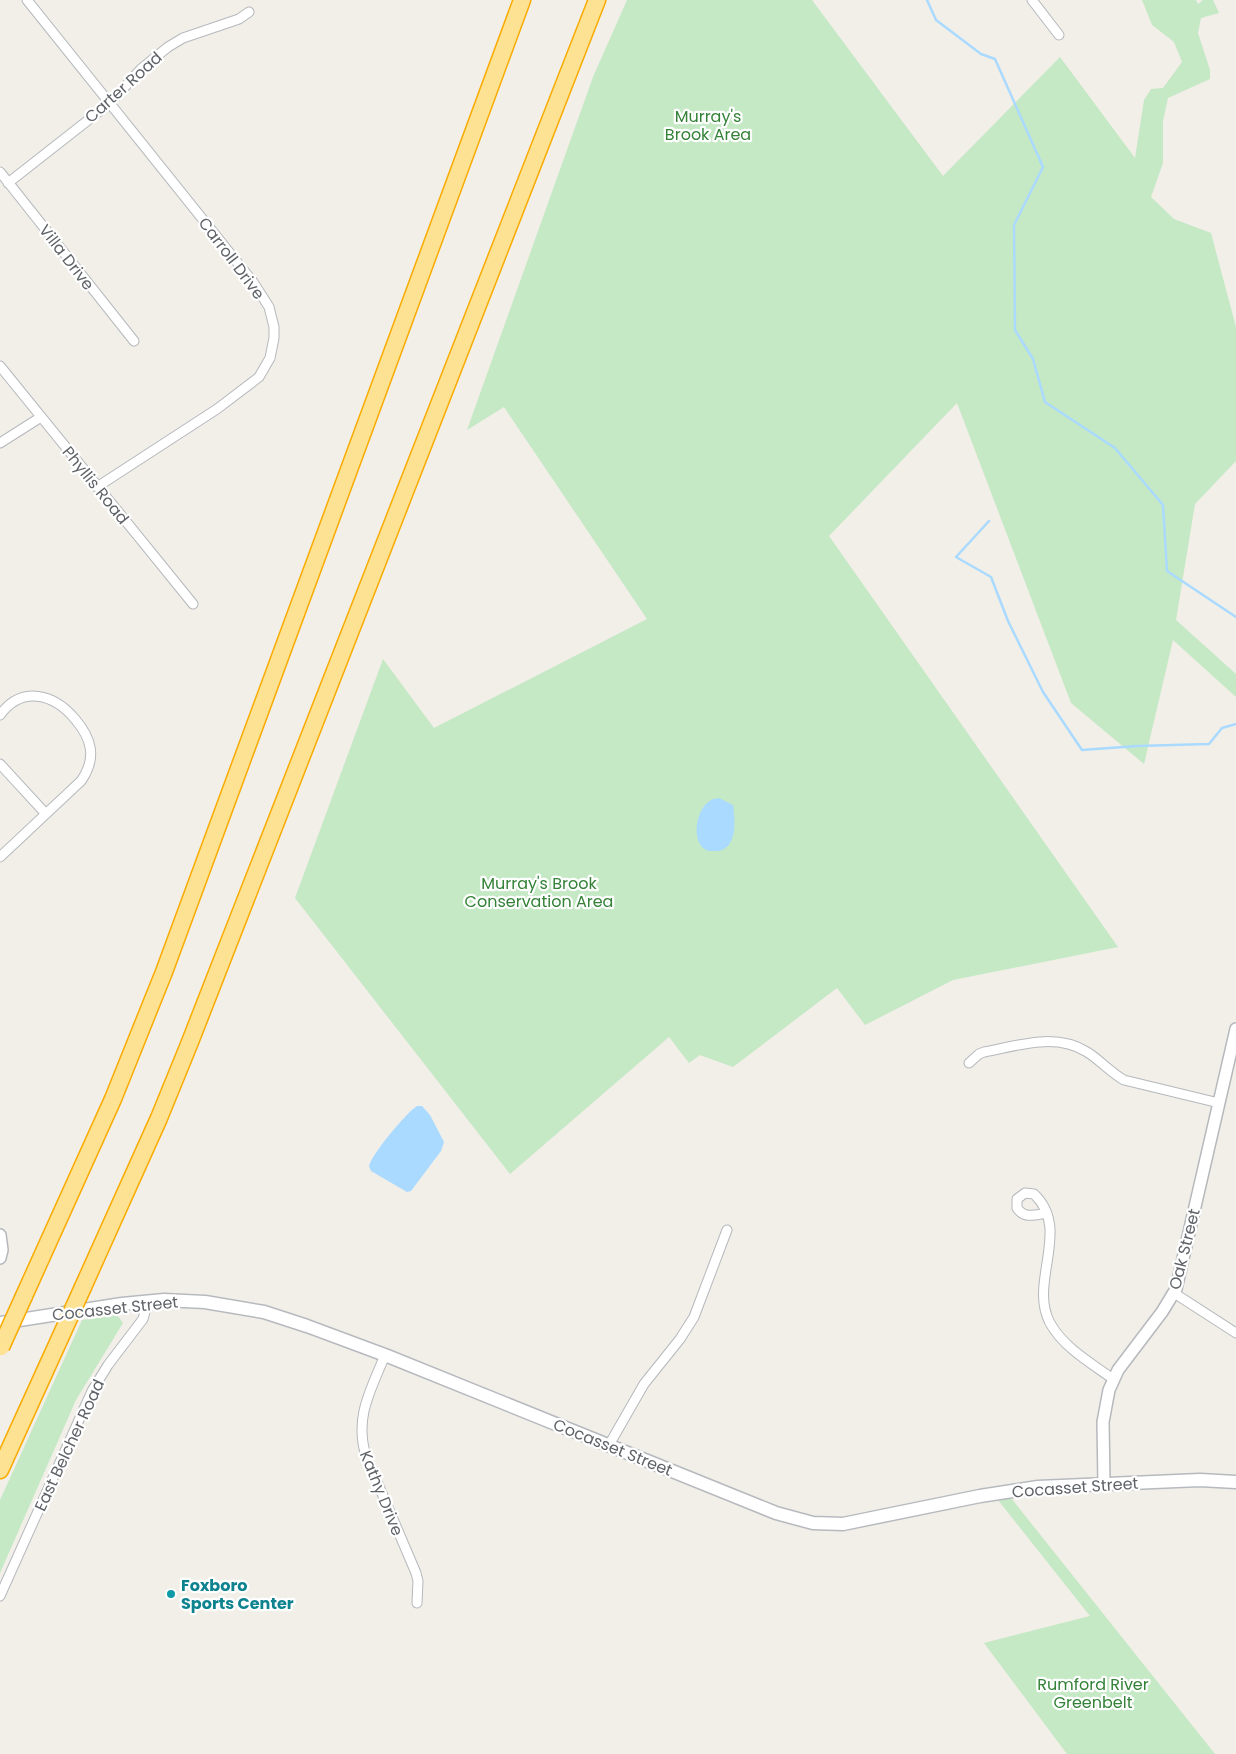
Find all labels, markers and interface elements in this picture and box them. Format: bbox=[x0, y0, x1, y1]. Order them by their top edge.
street label: Carter Road bbox=[80, 46, 167, 128]
park label: Murray's Brook Area bbox=[665, 105, 751, 146]
street label: Carroll Drive bbox=[193, 212, 270, 304]
street label: Villa Drive bbox=[34, 220, 100, 295]
street label: Phyllis Road bbox=[57, 441, 134, 529]
park label: Murray's Brook Conservation Area bbox=[465, 872, 613, 913]
street label: Oak Street bbox=[1163, 1206, 1206, 1292]
street label: Cocasset Street bbox=[51, 1290, 179, 1327]
street label: East Belcher Road bbox=[29, 1376, 110, 1515]
street label: Cocasset Street bbox=[550, 1413, 676, 1482]
street label: Kathy Drive bbox=[354, 1447, 409, 1539]
street label: Cocasset Street bbox=[1011, 1472, 1139, 1503]
place label: Foxboro Sports Center bbox=[181, 1574, 294, 1615]
marker: Foxboro Sports Center bbox=[165, 1588, 177, 1600]
park label: Rumford River Greenbelt bbox=[1037, 1673, 1149, 1714]

